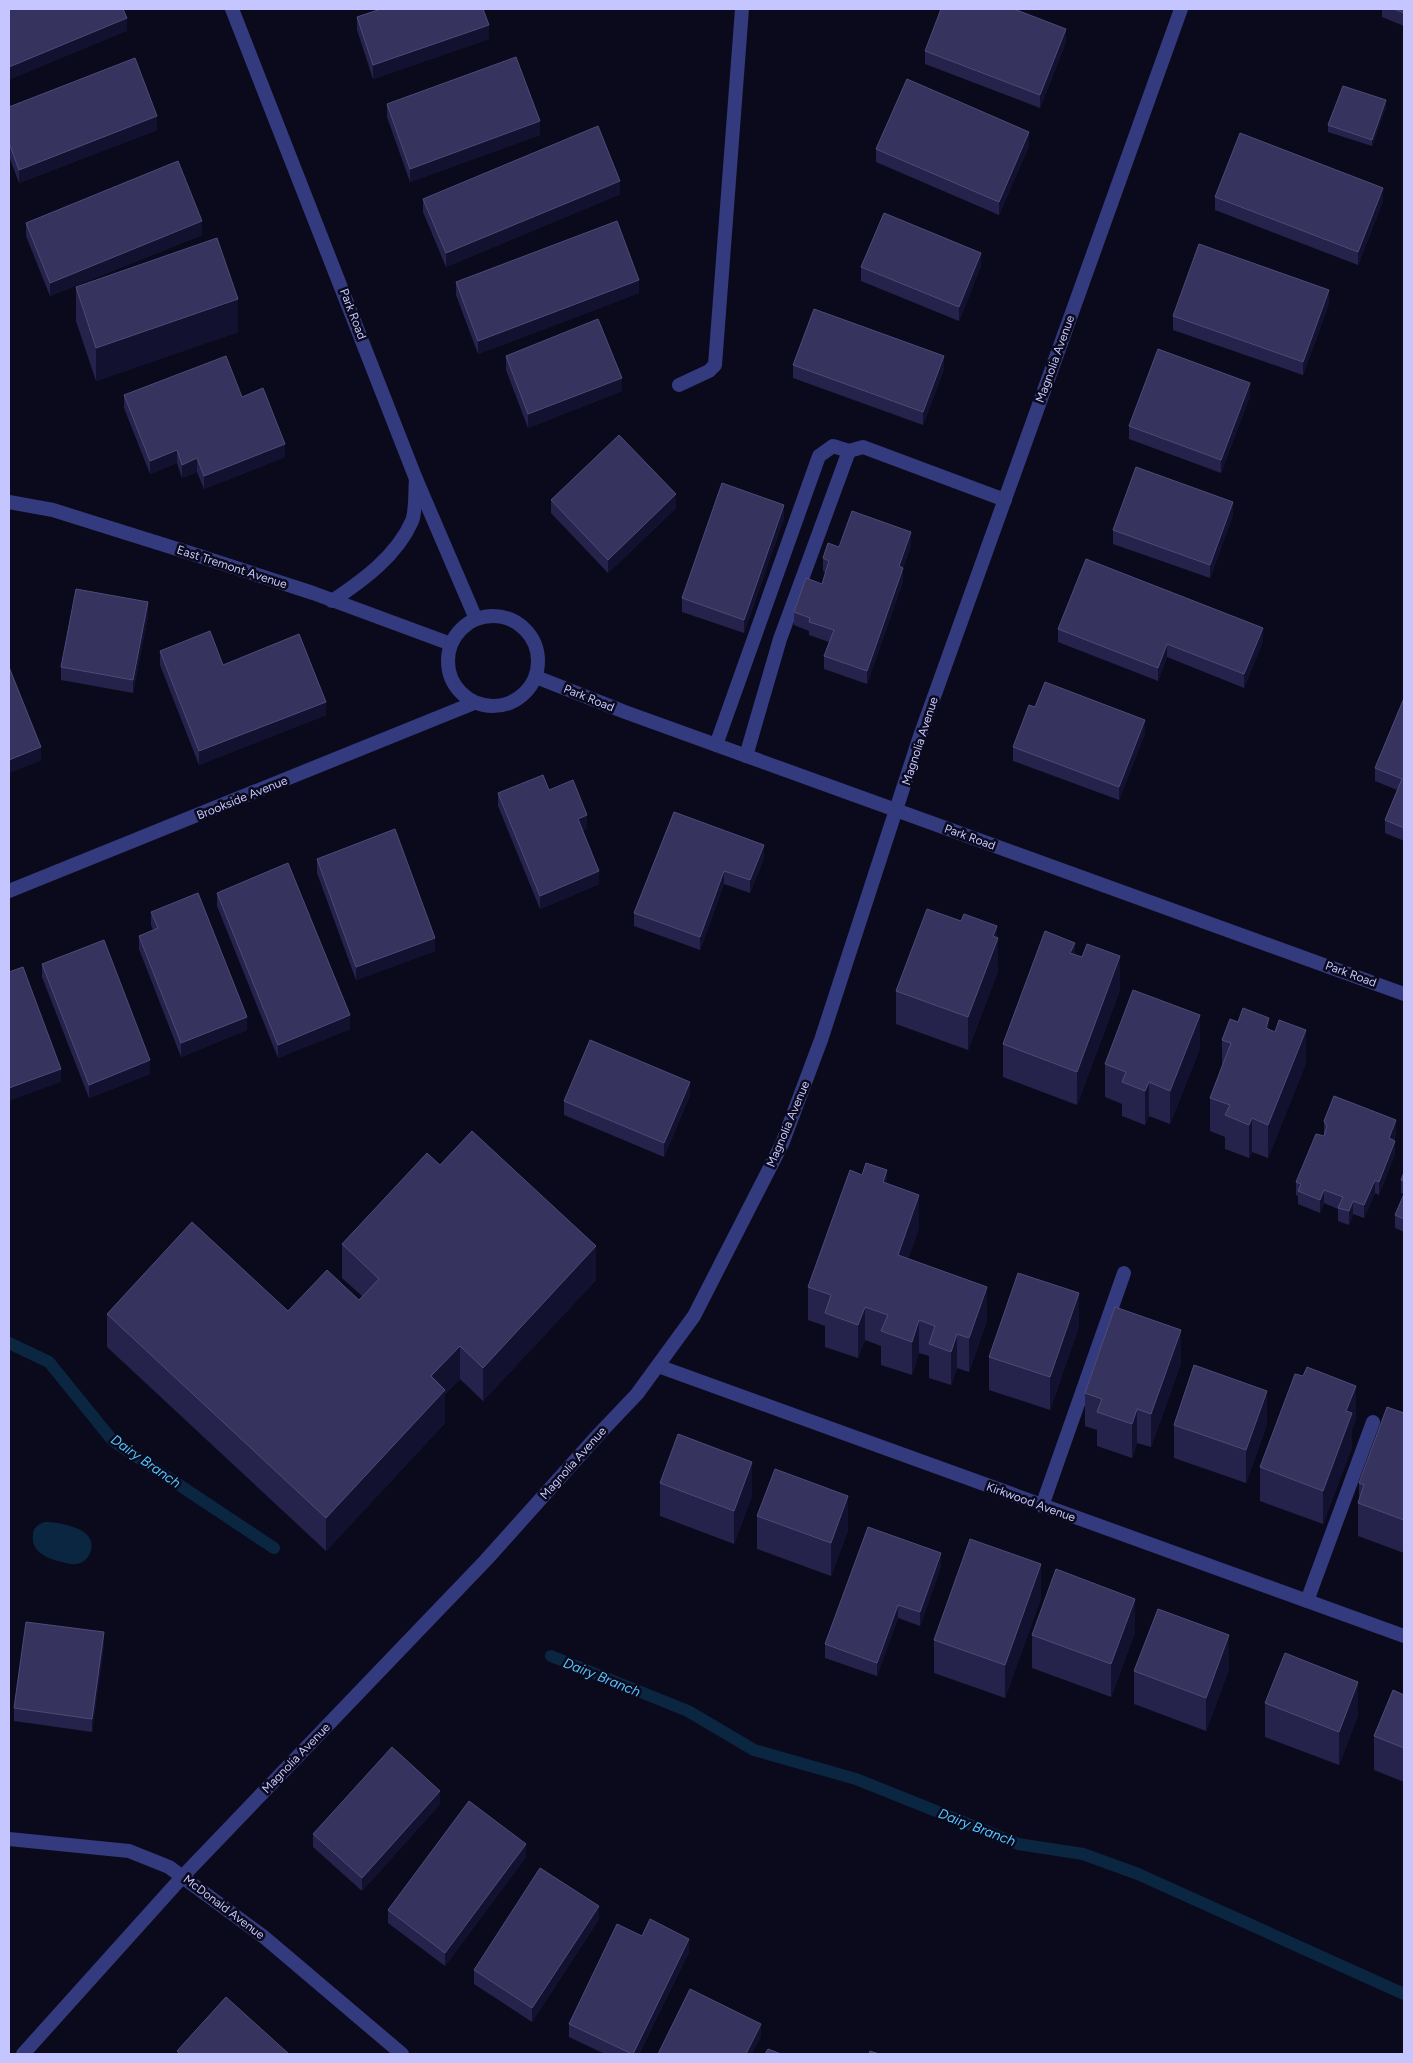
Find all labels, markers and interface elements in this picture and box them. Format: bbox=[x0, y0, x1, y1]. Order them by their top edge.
street label: Park Road bbox=[337, 287, 369, 341]
street label: Magnolia Avenue bbox=[1033, 313, 1077, 405]
street label: East Tremont Avenue bbox=[175, 543, 289, 592]
street label: Park Road bbox=[562, 682, 616, 714]
street label: Magnolia Avenue bbox=[899, 695, 941, 787]
street label: Brookside Avenue bbox=[195, 773, 290, 823]
street label: Park Road bbox=[943, 821, 997, 853]
street label: Park Road bbox=[1324, 958, 1378, 990]
street label: Magnolia Avenue bbox=[764, 1078, 813, 1169]
street label: Magnolia Avenue bbox=[537, 1424, 609, 1502]
water label: Dairy Branch bbox=[107, 1431, 184, 1492]
street label: Kirkwood Avenue bbox=[985, 1479, 1078, 1525]
water label: Dairy Branch bbox=[561, 1654, 643, 1701]
street label: Magnolia Avenue bbox=[259, 1720, 333, 1796]
water label: Dairy Branch bbox=[936, 1805, 1018, 1850]
street label: McDonald Avenue bbox=[181, 1872, 268, 1942]

